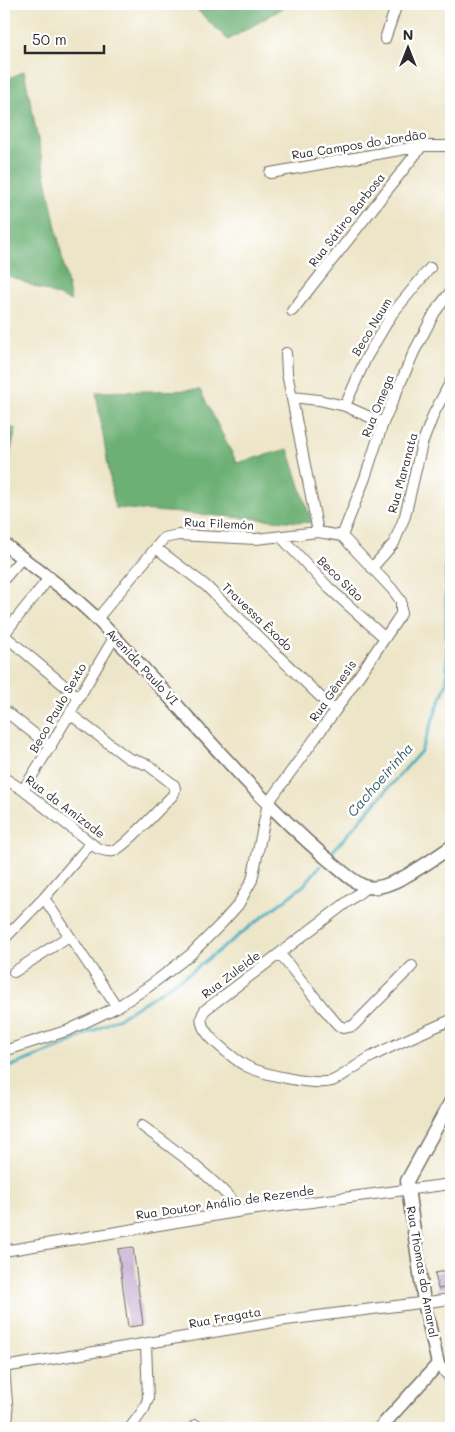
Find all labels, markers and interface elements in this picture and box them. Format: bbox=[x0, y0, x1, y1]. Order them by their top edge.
scale bar bbox=[25, 22, 104, 54]
north arrow bbox=[382, 22, 432, 72]
text: N bbox=[403, 25, 413, 44]
text: 50 m bbox=[32, 29, 67, 49]
street label: Rua Campos do Jordão bbox=[290, 125, 427, 163]
street label: Rua Sátiro Barbosa bbox=[305, 169, 388, 270]
street label: Beco Naum bbox=[347, 294, 395, 359]
street label: Rua Omega bbox=[357, 372, 397, 439]
street label: Rua Maranata bbox=[384, 431, 421, 515]
street label: Rua Filemón bbox=[184, 513, 254, 533]
street label: Beco Sião bbox=[314, 552, 367, 604]
street label: Travessa Êxodo bbox=[219, 579, 296, 654]
street label: Avenida Paulo VI bbox=[103, 625, 182, 708]
street label: Rua Gênesis bbox=[305, 656, 359, 724]
street label: Beco Paulo Sexto bbox=[25, 660, 89, 755]
water label: Cachoeirinha bbox=[342, 739, 417, 821]
street label: Rua da Amizade bbox=[23, 771, 108, 841]
street label: Rua Zuleide bbox=[198, 947, 263, 1001]
street label: Rua Doutor Análio de Rezende bbox=[135, 1182, 315, 1222]
street label: Rua Thomas do Amaral bbox=[404, 1205, 442, 1339]
street label: Rua Fragata bbox=[187, 1303, 262, 1331]

